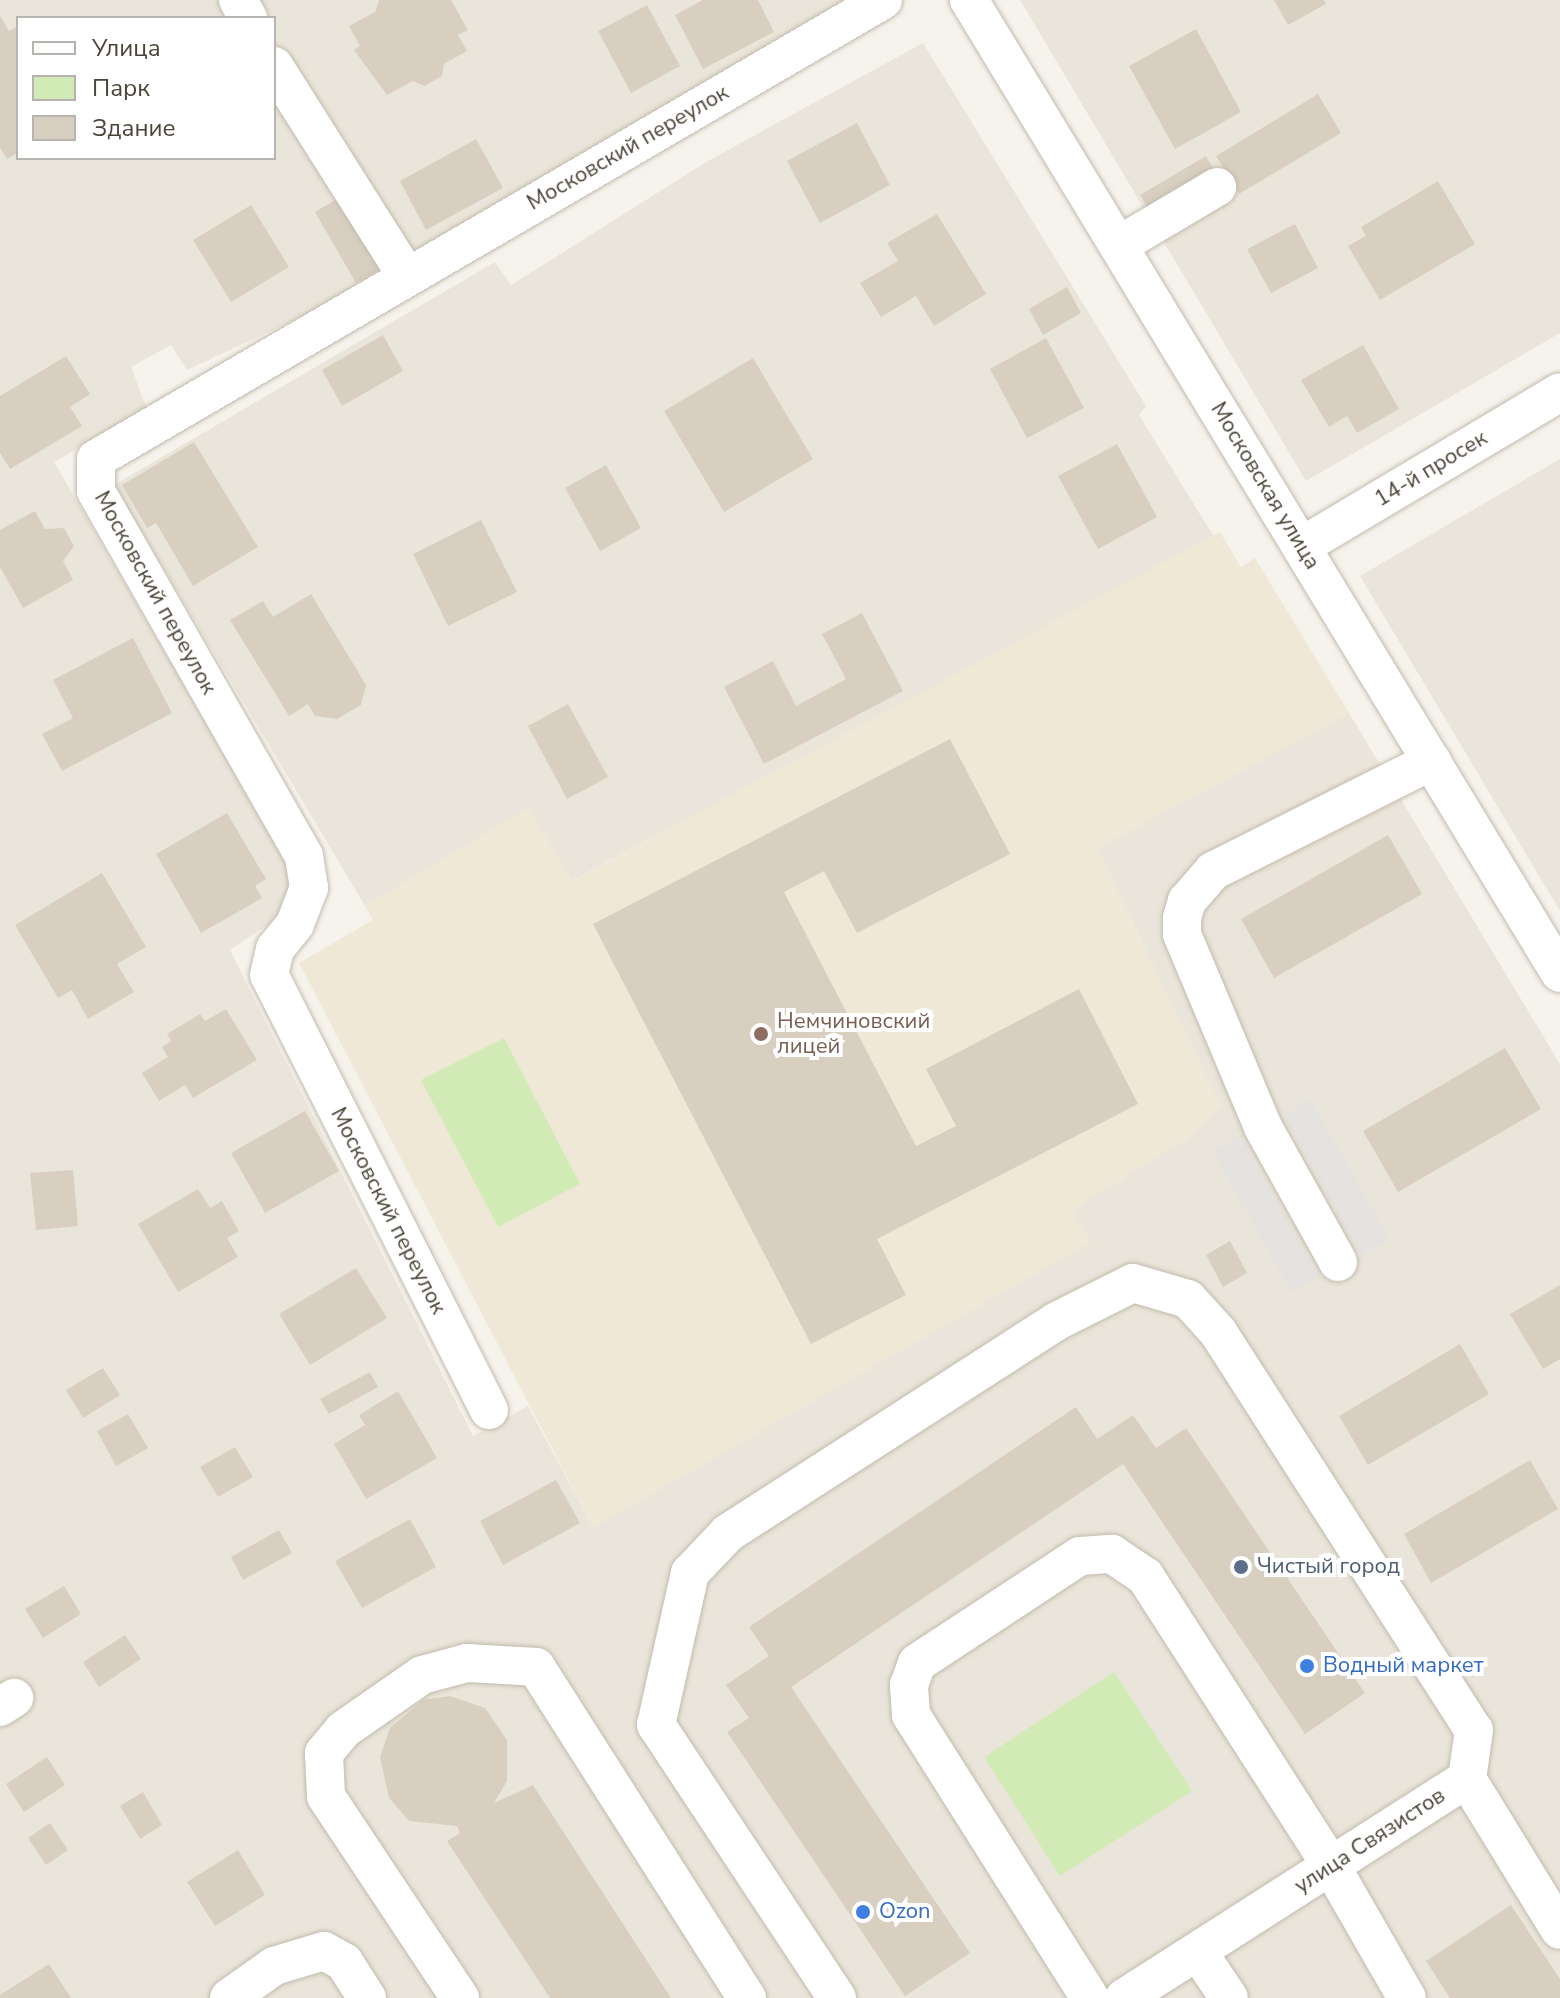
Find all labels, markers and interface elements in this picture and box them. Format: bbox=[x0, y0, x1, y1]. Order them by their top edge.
legend bbox=[16, 16, 276, 160]
text: Улица bbox=[92, 32, 161, 64]
text: Парк bbox=[92, 72, 150, 104]
street label: Московский переулок bbox=[523, 80, 733, 216]
text: Здание bbox=[92, 112, 176, 144]
street label: Московская улица bbox=[1205, 398, 1325, 574]
street label: 14-й просек bbox=[1370, 425, 1492, 513]
street label: Московский переулок bbox=[88, 487, 222, 699]
place label: Немчиновский лицей bbox=[777, 1008, 930, 1060]
marker: Немчиновский лицей bbox=[752, 1025, 770, 1043]
street label: Московский переулок bbox=[324, 1103, 452, 1319]
place label: Чистый город bbox=[1257, 1554, 1400, 1580]
marker: Чистый город bbox=[1232, 1558, 1250, 1576]
place label: Водный маркет bbox=[1323, 1653, 1483, 1679]
marker: Водный маркет bbox=[1298, 1657, 1316, 1675]
street label: улица Связистов bbox=[1290, 1783, 1450, 1899]
place label: Ozon bbox=[879, 1899, 931, 1925]
marker: Ozon bbox=[854, 1903, 872, 1921]

